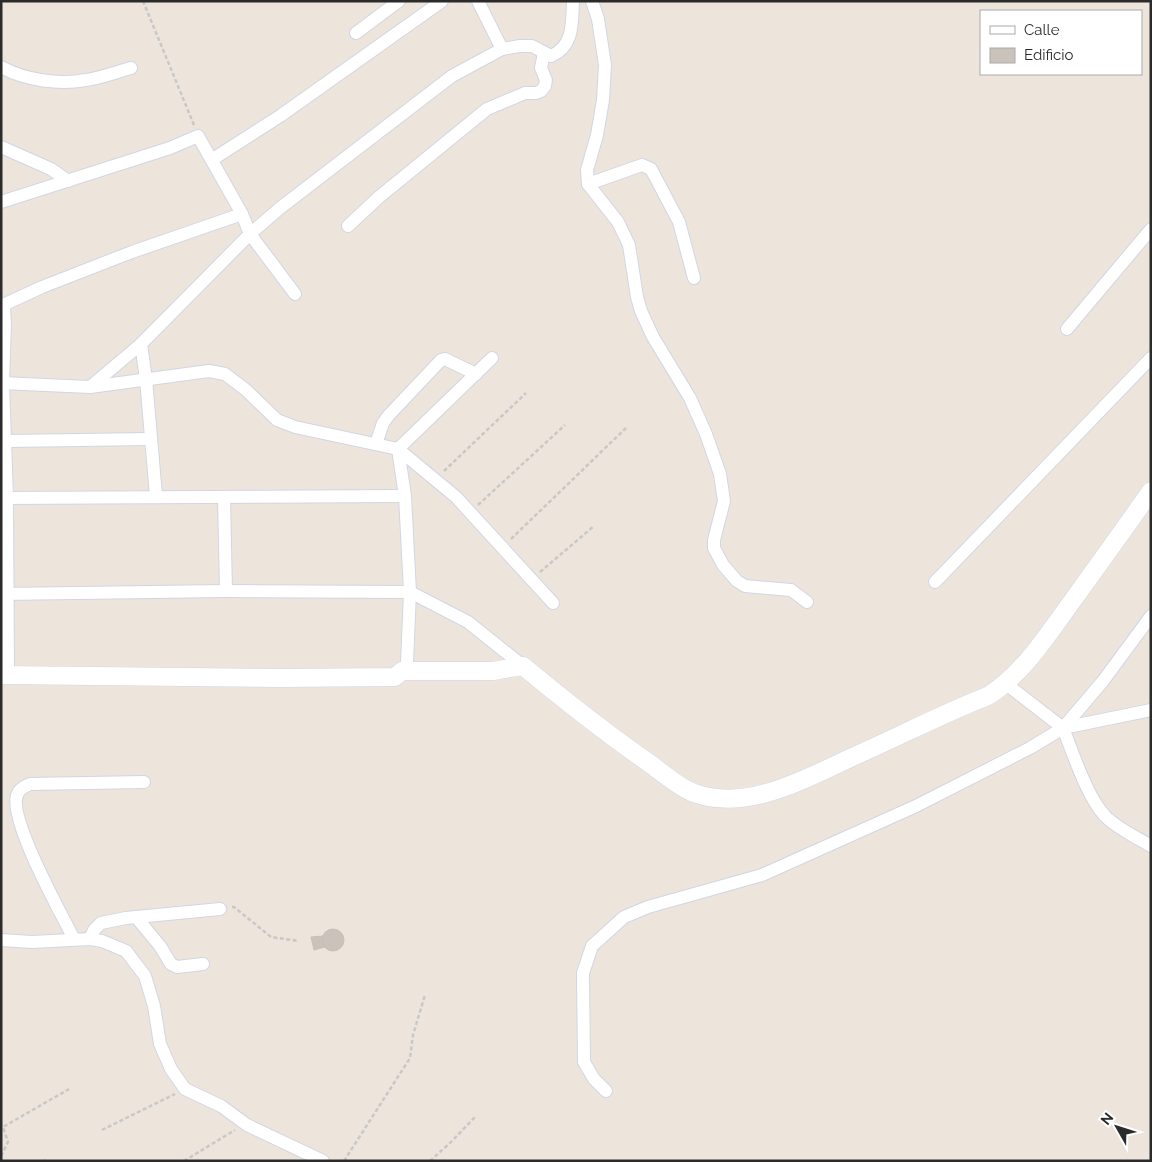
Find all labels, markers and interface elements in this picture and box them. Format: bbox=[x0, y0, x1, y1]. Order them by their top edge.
legend bbox=[980, 10, 1142, 75]
text: Calle bbox=[1024, 21, 1060, 39]
text: Edificio bbox=[1024, 46, 1074, 64]
north arrow bbox=[1092, 1102, 1142, 1152]
text: N bbox=[1097, 1110, 1116, 1128]

